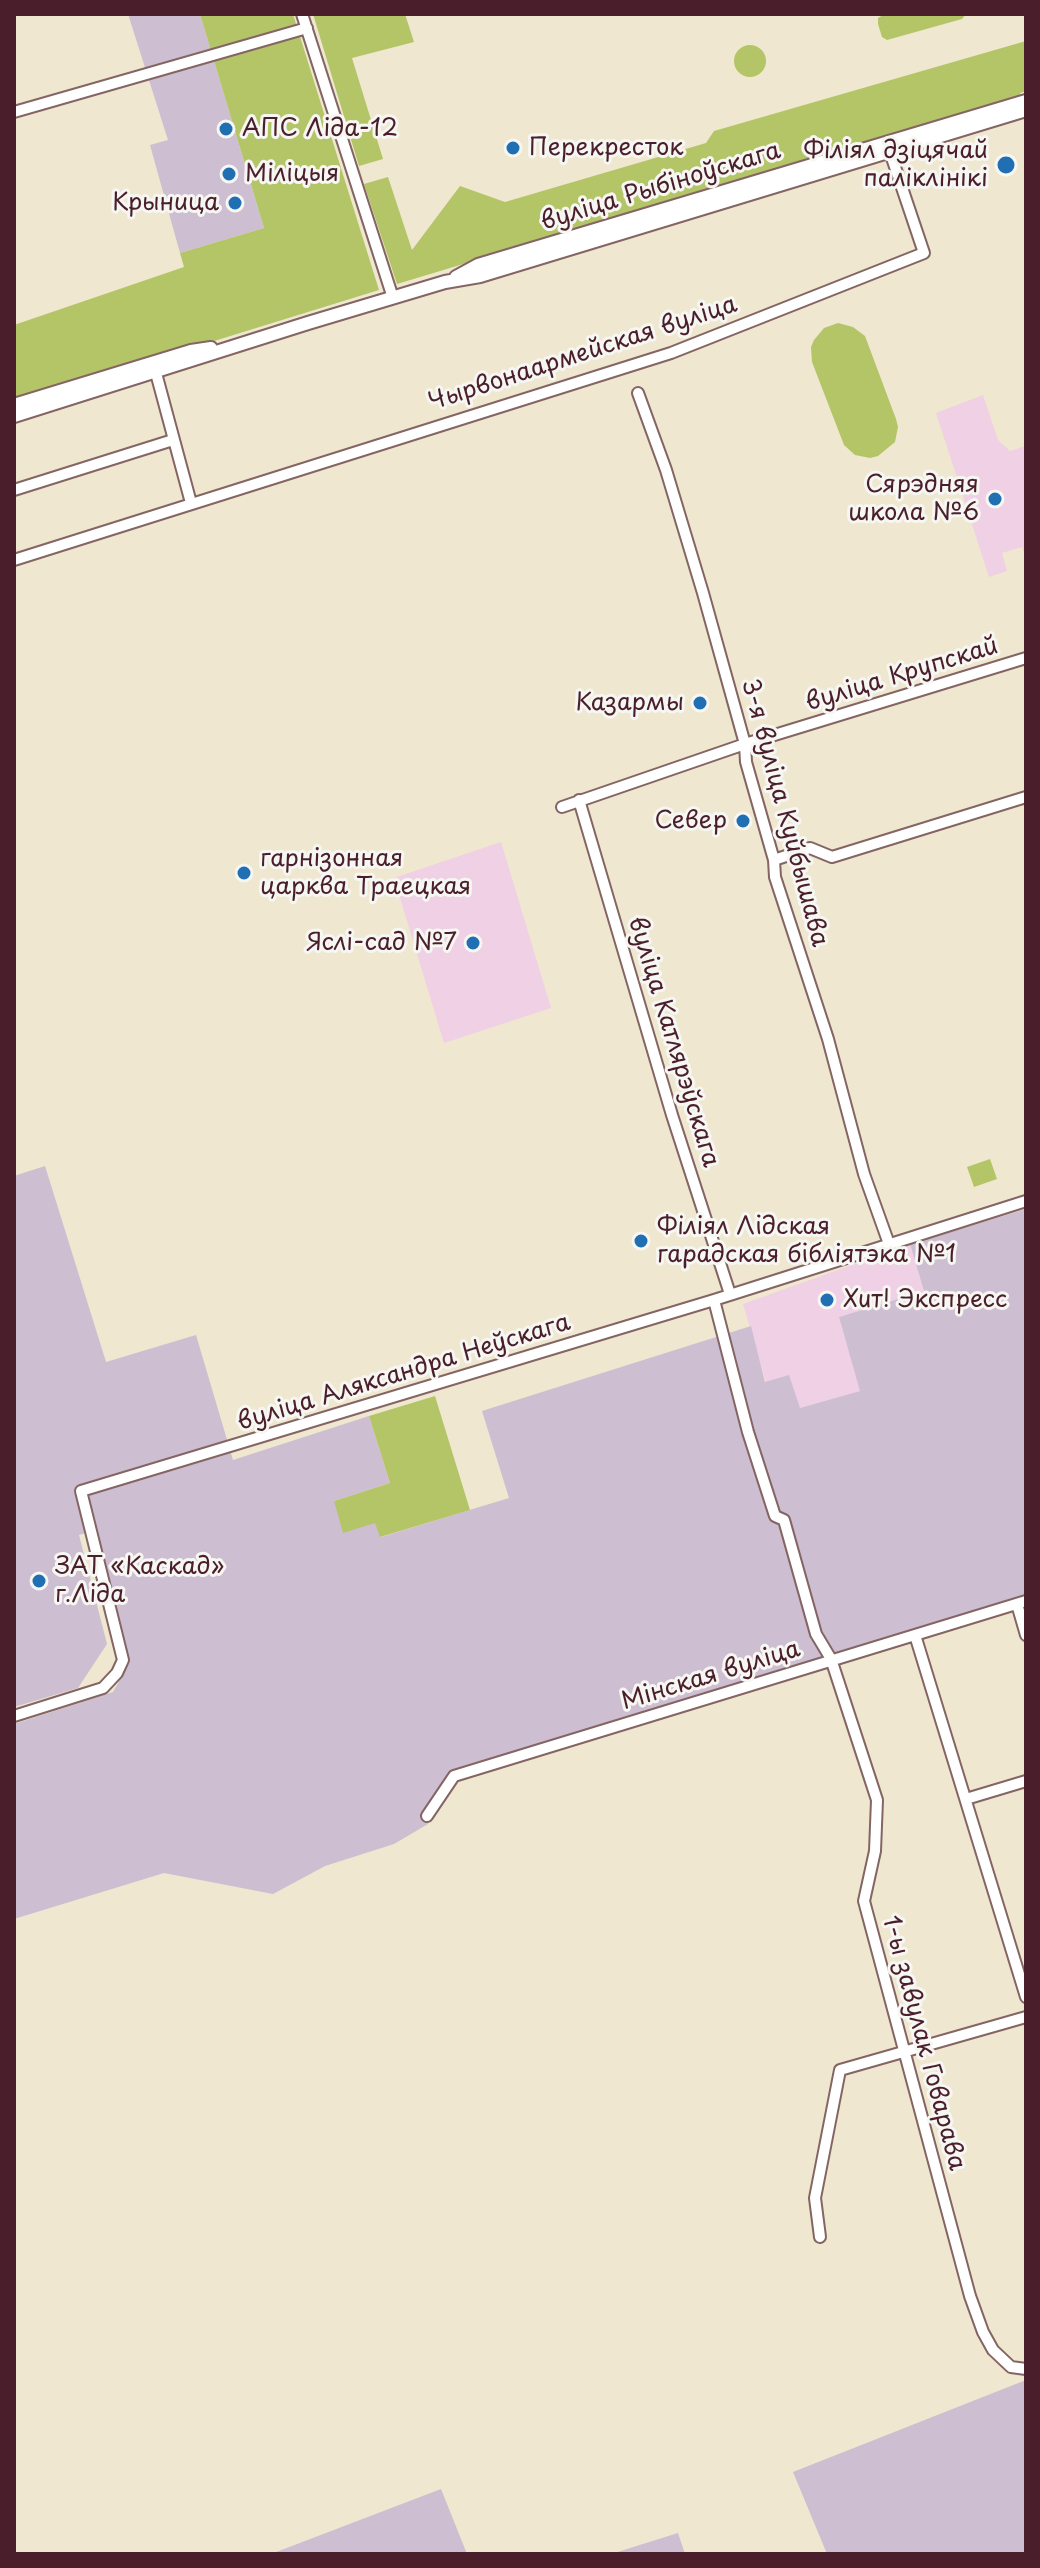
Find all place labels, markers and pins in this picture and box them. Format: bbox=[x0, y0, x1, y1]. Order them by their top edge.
place label: АПС Ліда-12 bbox=[242, 115, 398, 143]
marker: АПС Ліда-12 bbox=[217, 120, 235, 138]
place label: Перекресток bbox=[529, 134, 684, 162]
place label: Філіял дзіцячай паліклінікі bbox=[804, 137, 988, 193]
marker: Перекресток bbox=[504, 139, 522, 157]
marker: Філіял дзіцячай паліклінікі bbox=[995, 154, 1017, 176]
place label: Міліцыя bbox=[245, 160, 339, 188]
marker: Міліцыя bbox=[220, 165, 238, 183]
place label: Крыница bbox=[112, 189, 219, 217]
marker: Крыница bbox=[226, 194, 244, 212]
place label: Сярэдняя школа №6 bbox=[848, 471, 979, 527]
marker: Сярэдняя школа №6 bbox=[986, 490, 1004, 508]
place label: Казармы bbox=[575, 689, 684, 717]
marker: Казармы bbox=[691, 694, 709, 712]
place label: Север bbox=[654, 807, 727, 835]
marker: Север bbox=[734, 812, 752, 830]
place label: гарнізонная царква Траецкая bbox=[260, 845, 471, 901]
marker: гарнізонная царква Траецкая bbox=[235, 864, 253, 882]
place label: Яслі-сад №7 bbox=[306, 929, 457, 957]
marker: Яслі-сад №7 bbox=[464, 934, 482, 952]
place label: Філіял Лідская гарадская бібліятэка №1 bbox=[657, 1213, 956, 1269]
marker: Філіял Лідская гарадская бібліятэка №1 bbox=[632, 1232, 650, 1250]
place label: Хит! Экспресс bbox=[843, 1286, 1007, 1314]
marker: Хит! Экспресс bbox=[818, 1291, 836, 1309]
place label: ЗАТ «Каскад» г.Ліда bbox=[55, 1553, 224, 1609]
marker: ЗАТ «Каскад» г.Ліда bbox=[30, 1572, 48, 1590]

